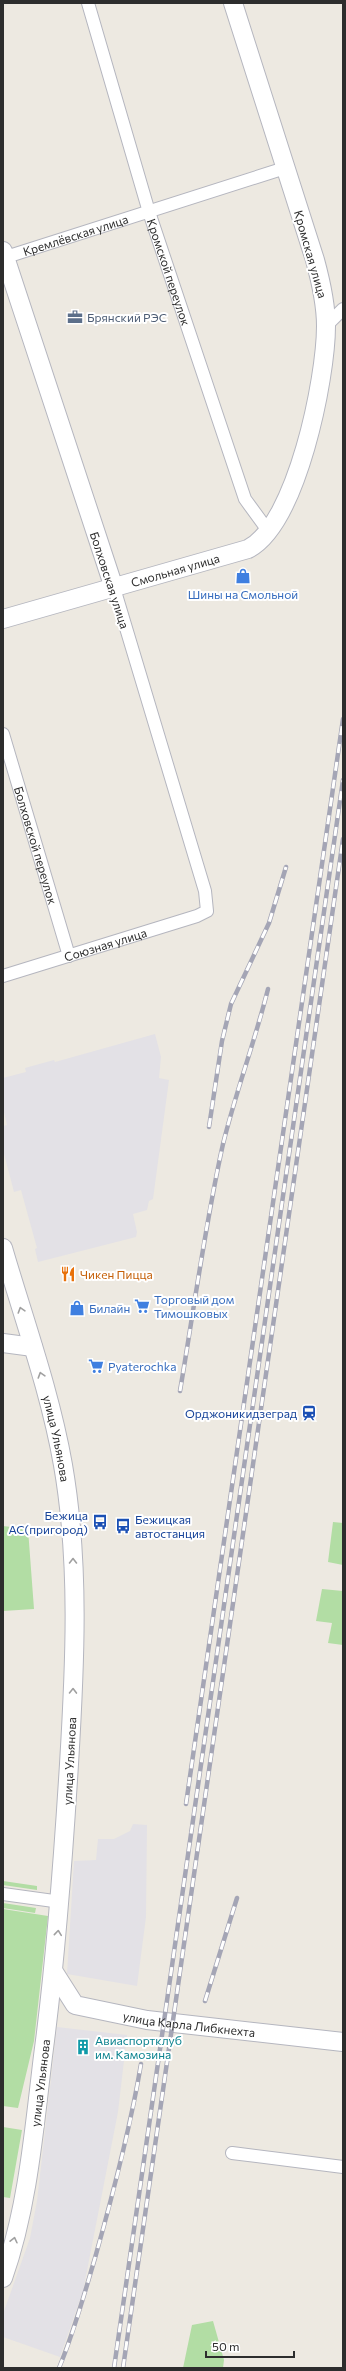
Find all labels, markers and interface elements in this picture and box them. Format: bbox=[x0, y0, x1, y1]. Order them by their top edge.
street label: Кромская улица bbox=[292, 208, 330, 300]
street label: Кремлёвская улица bbox=[21, 212, 130, 258]
street label: Кромской переулок bbox=[145, 217, 194, 328]
office icon: Брянский РЭС bbox=[66, 308, 84, 326]
place label: Брянский РЭС bbox=[87, 310, 167, 324]
street label: Болховская улица bbox=[88, 530, 132, 630]
street label: Смольная улица bbox=[129, 551, 221, 589]
shop icon: Шины на Смольной bbox=[234, 567, 252, 585]
place label: Шины на Смольной bbox=[188, 587, 298, 601]
street label: Болховской переулок bbox=[12, 785, 60, 906]
street label: Союзная улица bbox=[62, 925, 148, 964]
restaurant icon: Чикен Пицца bbox=[59, 1265, 77, 1283]
place label: Чикен Пицца bbox=[80, 1267, 153, 1281]
place label: Торговый дом Тимошковых bbox=[154, 1292, 234, 1320]
supermarket icon: Торговый дом Тимошковых bbox=[133, 1297, 151, 1315]
shop icon: Билайн bbox=[68, 1299, 86, 1317]
place label: Билайн bbox=[89, 1301, 130, 1315]
one-way arrow bbox=[17, 1306, 26, 1313]
supermarket icon: Pyaterochka bbox=[87, 1357, 105, 1375]
place label: Pyaterochka bbox=[108, 1359, 176, 1373]
one-way arrow bbox=[37, 1372, 46, 1379]
street label: улица Ульянова bbox=[41, 1394, 73, 1483]
station icon: Орджоникидзеград bbox=[300, 1404, 318, 1422]
place label: Орджоникидзеград bbox=[185, 1406, 297, 1420]
place label: Бежица АС(пригород) bbox=[8, 1508, 88, 1536]
place label: Бежицкая автостанция bbox=[135, 1512, 205, 1540]
bus stop icon: Бежица АС(пригород) bbox=[91, 1513, 109, 1531]
bus stop icon: Бежицкая автостанция bbox=[114, 1517, 132, 1535]
one-way arrow bbox=[69, 1558, 77, 1564]
one-way arrow bbox=[69, 1688, 77, 1694]
street label: улица Ульянова bbox=[60, 1717, 78, 1805]
one-way arrow bbox=[53, 1930, 62, 1936]
street label: улица Карла Либкнехта bbox=[122, 2008, 256, 2039]
place label: Авиаспортклуб им. Камозина bbox=[95, 2033, 182, 2061]
street label: улица Ульянова bbox=[28, 2038, 52, 2128]
building icon: Авиаспортклуб им. Камозина bbox=[74, 2038, 92, 2056]
one-way arrow bbox=[10, 2237, 18, 2244]
scale bar bbox=[206, 2333, 294, 2359]
text: 50 m bbox=[212, 2339, 240, 2353]

